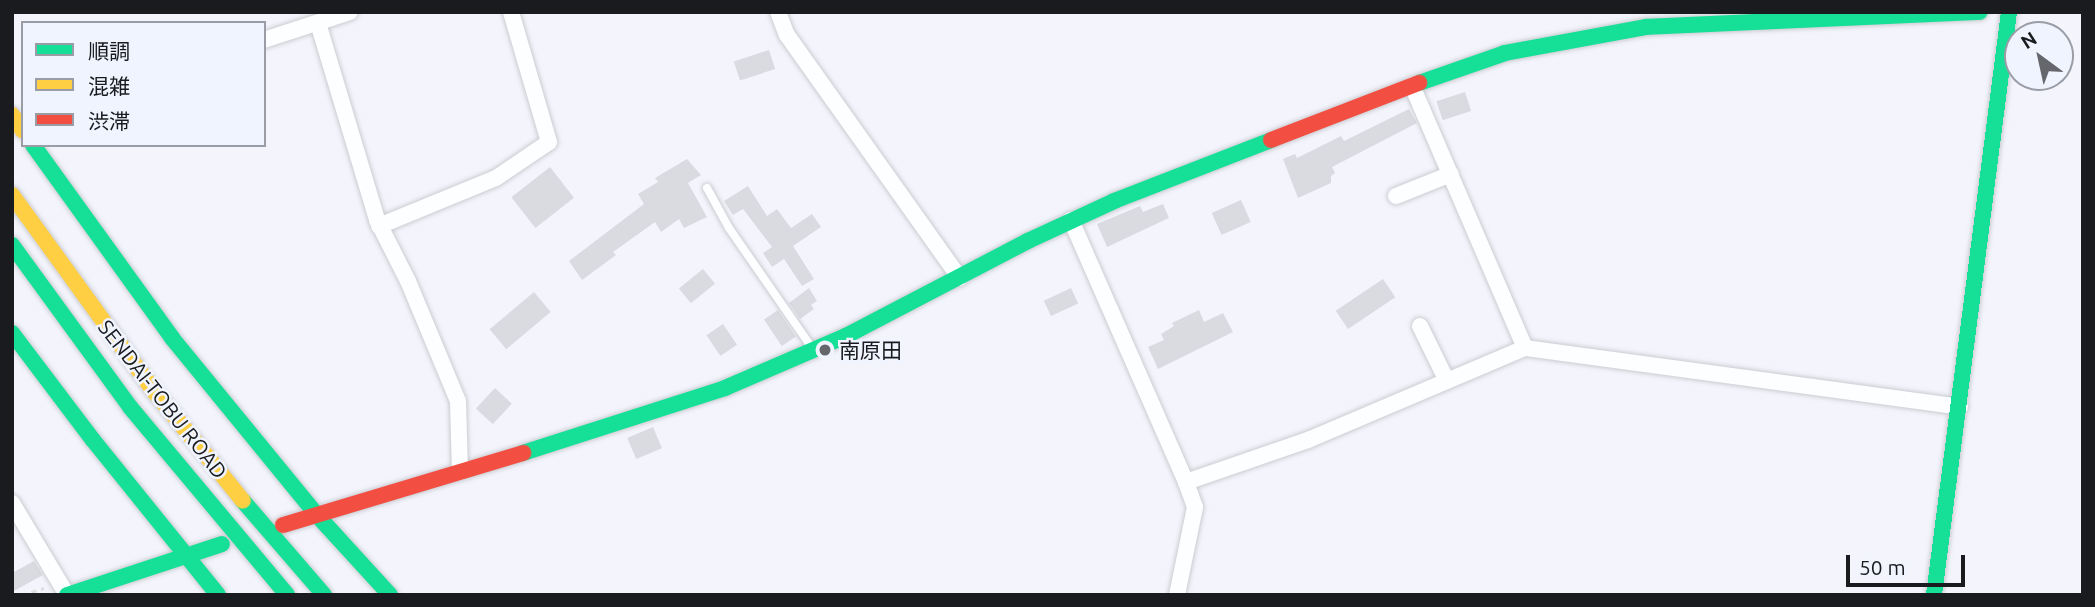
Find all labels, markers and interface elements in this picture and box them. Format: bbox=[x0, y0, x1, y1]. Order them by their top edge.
legend bbox=[21, 21, 266, 147]
north arrow bbox=[2004, 21, 2074, 91]
text: N bbox=[2017, 27, 2041, 53]
text: 順調 bbox=[88, 39, 130, 63]
text: 混雑 bbox=[88, 74, 130, 98]
text: 渋滞 bbox=[88, 109, 130, 133]
street label: SENDAI-TOBU ROAD bbox=[93, 315, 233, 483]
place label: 南原田 bbox=[839, 337, 902, 363]
marker: 南原田 bbox=[817, 342, 833, 358]
scale bar bbox=[1850, 540, 1969, 584]
text: 50 m bbox=[1859, 555, 1906, 579]

